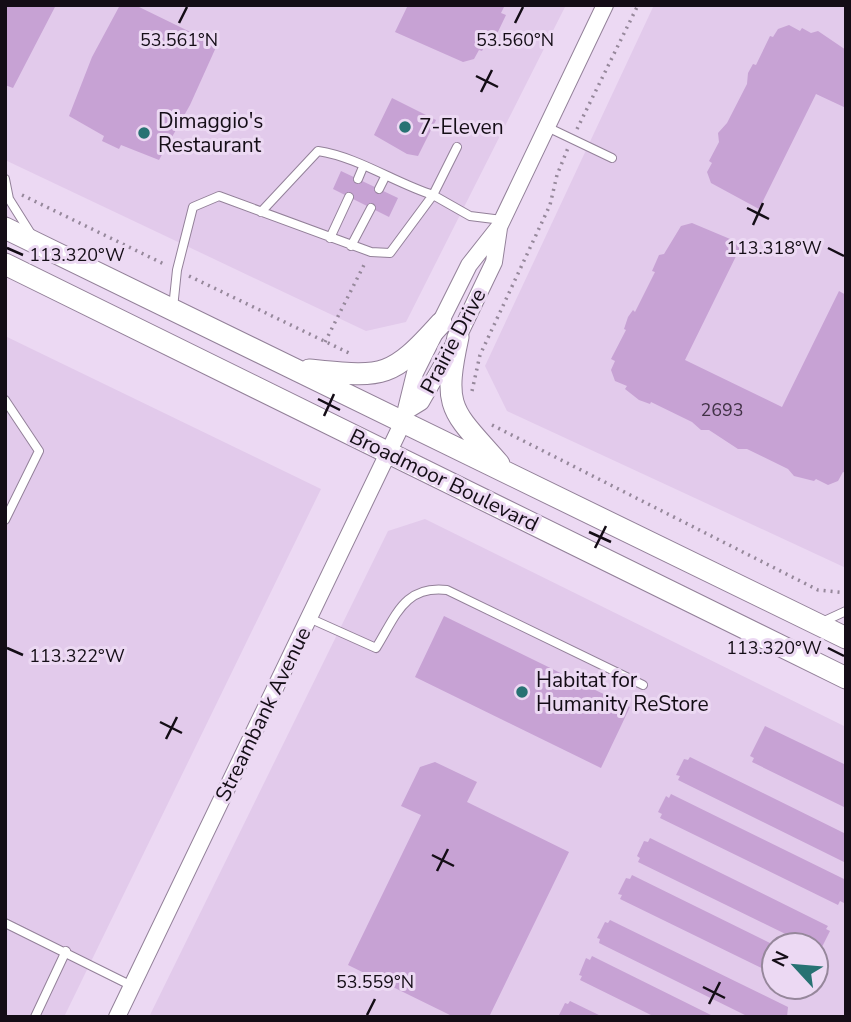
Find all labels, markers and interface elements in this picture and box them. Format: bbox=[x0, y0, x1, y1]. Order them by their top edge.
text: 53.561°N bbox=[140, 28, 218, 52]
text: 53.560°N bbox=[476, 28, 554, 52]
place label: Dimaggio's Restaurant bbox=[158, 107, 263, 159]
place label: 7-Eleven bbox=[419, 113, 504, 141]
marker: 7-Eleven bbox=[397, 119, 413, 135]
marker: Dimaggio's Restaurant bbox=[136, 125, 152, 141]
text: 113.318°W bbox=[726, 236, 822, 260]
text: 113.320°W bbox=[29, 243, 125, 267]
street label: Prairie Drive bbox=[414, 284, 492, 398]
house number: 2693 bbox=[700, 398, 744, 422]
street label: Broadmoor Boulevard bbox=[345, 422, 543, 538]
street label: Streambank Avenue bbox=[209, 622, 317, 806]
text: 113.320°W bbox=[726, 636, 822, 660]
text: 113.322°W bbox=[29, 644, 125, 668]
place label: Habitat for Humanity ReStore bbox=[536, 666, 709, 718]
marker: Habitat for Humanity ReStore bbox=[514, 684, 530, 700]
north arrow bbox=[760, 931, 830, 1001]
text: N bbox=[766, 947, 795, 971]
text: 53.559°N bbox=[336, 970, 414, 994]

